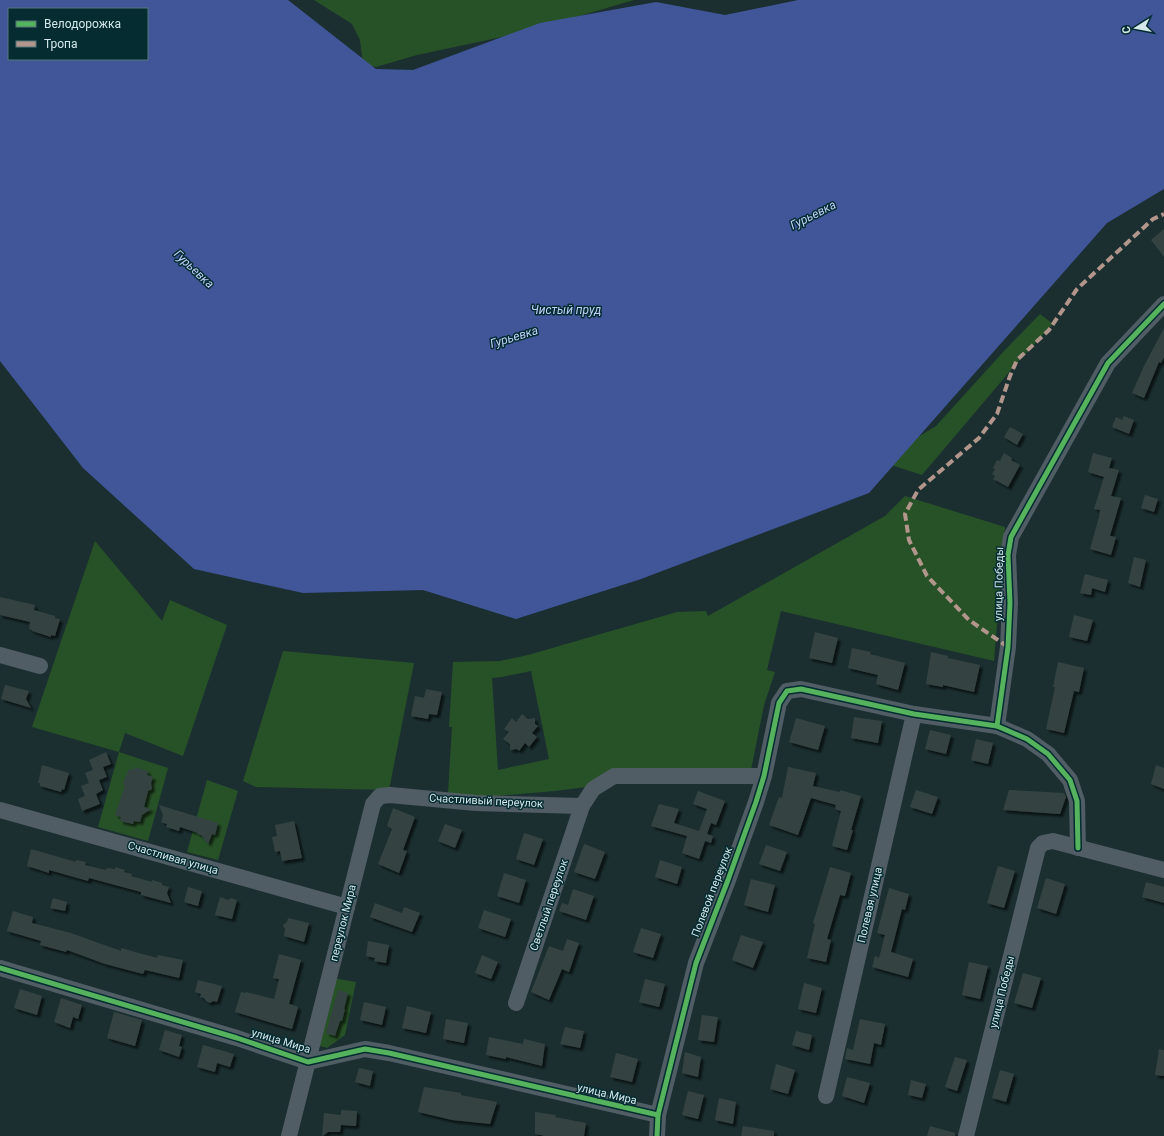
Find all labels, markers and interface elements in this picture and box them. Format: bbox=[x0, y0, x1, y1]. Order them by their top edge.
legend bbox=[8, 8, 148, 60]
north arrow bbox=[1116, 8, 1156, 48]
text: Велодорожка bbox=[44, 17, 121, 31]
text: С bbox=[1120, 25, 1134, 35]
text: Тропа bbox=[44, 37, 78, 51]
water label: Гурьевка bbox=[788, 198, 838, 232]
water label: Гурьевка bbox=[171, 247, 217, 291]
water label: Чистый пруд bbox=[531, 303, 601, 317]
water label: Гурьевка bbox=[488, 323, 540, 351]
street label: улица Победы bbox=[992, 547, 1006, 621]
street label: Счастливый переулок bbox=[429, 792, 543, 810]
street label: Счастливая улица bbox=[126, 839, 220, 877]
street label: Полевой переулок bbox=[689, 845, 735, 939]
street label: Светлый переулок bbox=[527, 858, 571, 952]
street label: Полевая улица bbox=[855, 866, 885, 944]
street label: переулок Мира bbox=[327, 883, 359, 963]
street label: улица Победы bbox=[987, 954, 1017, 1030]
street label: улица Мира bbox=[250, 1026, 312, 1056]
street label: улица Мира bbox=[576, 1081, 638, 1107]

